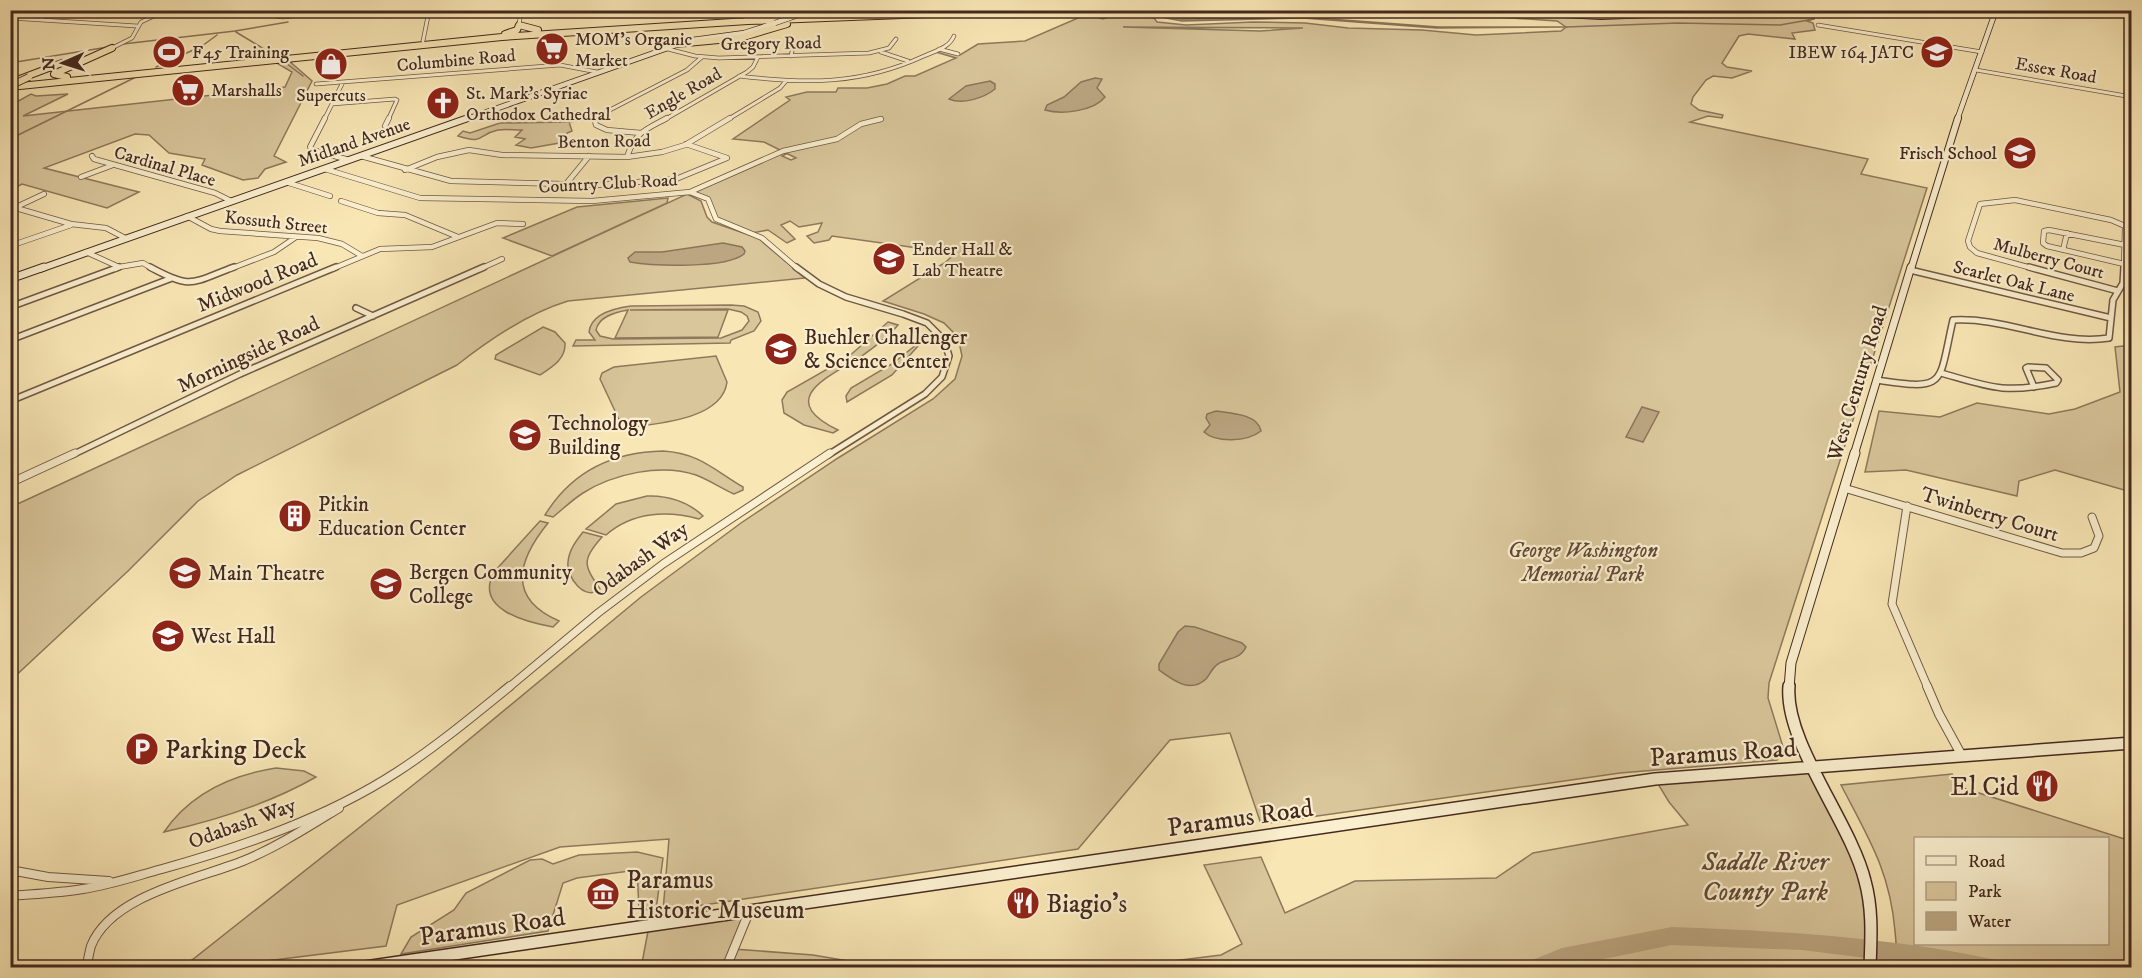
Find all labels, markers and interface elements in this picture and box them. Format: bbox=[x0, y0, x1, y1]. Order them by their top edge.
place label: MOM's Organic Market bbox=[575, 29, 692, 72]
supermarket icon: MOM's Organic Market bbox=[534, 31, 570, 67]
street label: Gregory Road bbox=[721, 32, 821, 56]
north arrow bbox=[33, 33, 93, 93]
sports icon: F45 Training bbox=[151, 34, 187, 70]
school or university icon: IBEW 164 JATC bbox=[1919, 34, 1955, 70]
place label: F45 Training bbox=[192, 42, 289, 64]
place label: IBEW 164 JATC bbox=[1788, 42, 1914, 64]
street label: Columbine Road bbox=[396, 45, 516, 77]
shop icon: Supercuts bbox=[313, 46, 349, 82]
street label: Essex Road bbox=[2013, 53, 2098, 89]
text: N bbox=[39, 57, 59, 71]
street label: Engle Road bbox=[641, 63, 726, 125]
supermarket icon: Marshalls bbox=[170, 72, 206, 108]
place label: Marshalls bbox=[211, 80, 282, 102]
place label: St. Mark's Syriac Orthodox Cathedral bbox=[466, 83, 611, 126]
place label: Supercuts bbox=[296, 85, 366, 107]
church icon: St. Mark's Syriac Orthodox Cathedral bbox=[425, 85, 461, 121]
street label: Midland Avenue bbox=[295, 113, 413, 172]
street label: Benton Road bbox=[557, 130, 651, 154]
school or university icon: Frisch School bbox=[2002, 135, 2038, 171]
street label: Cardinal Place bbox=[111, 142, 218, 192]
place label: Frisch School bbox=[1899, 143, 1998, 165]
street label: Country Club Road bbox=[538, 169, 678, 199]
street label: Kossuth Street bbox=[223, 207, 329, 239]
street label: Mulberry Court bbox=[1991, 234, 2107, 284]
place label: Ender Hall & Lab Theatre bbox=[912, 239, 1013, 282]
school or university icon: Ender Hall & Lab Theatre bbox=[871, 241, 907, 277]
street label: Midwood Road bbox=[193, 247, 322, 319]
street label: Scarlet Oak Lane bbox=[1951, 256, 2077, 308]
street label: West Century Road bbox=[1822, 302, 1894, 465]
street label: Morningside Road bbox=[173, 310, 324, 399]
place label: Buehler Challenger & Science Center bbox=[804, 325, 967, 375]
school or university icon: Buehler Challenger & Science Center bbox=[763, 331, 799, 367]
place label: Technology Building bbox=[548, 411, 649, 461]
school or university icon: Technology Building bbox=[507, 417, 543, 453]
street label: Twinberry Court bbox=[1918, 482, 2062, 548]
place label: Pitkin Education Center bbox=[318, 492, 466, 542]
building icon: Pitkin Education Center bbox=[277, 498, 313, 534]
street label: Odabash Way bbox=[588, 516, 694, 603]
park label: George Washington Memorial Park bbox=[1508, 538, 1658, 588]
school or university icon: Main Theatre bbox=[167, 555, 203, 591]
place label: Bergen Community College bbox=[409, 560, 573, 610]
place label: Main Theatre bbox=[208, 561, 325, 587]
school or university icon: Bergen Community College bbox=[368, 566, 404, 602]
school or university icon: West Hall bbox=[150, 618, 186, 654]
place label: West Hall bbox=[190, 624, 276, 650]
parking icon: Parking Deck bbox=[124, 731, 160, 767]
street label: Paramus Road bbox=[1649, 732, 1798, 775]
place label: Parking Deck bbox=[165, 734, 306, 767]
restaurant icon: El Cid bbox=[2024, 768, 2060, 804]
place label: El Cid bbox=[1950, 771, 2019, 804]
street label: Odabash Way bbox=[185, 792, 301, 855]
street label: Paramus Road bbox=[1165, 792, 1315, 845]
legend bbox=[1914, 837, 2109, 945]
park label: Saddle River County Park bbox=[1701, 846, 1830, 909]
text: Road bbox=[1968, 851, 2005, 873]
place label: Paramus Historic Museum bbox=[626, 864, 805, 927]
museum icon: Paramus Historic Museum bbox=[585, 876, 621, 912]
text: Park bbox=[1968, 881, 2002, 903]
restaurant icon: Biagio's bbox=[1005, 885, 1041, 921]
place label: Biagio's bbox=[1046, 888, 1127, 921]
street label: Paramus Road bbox=[417, 901, 567, 954]
text: Water bbox=[1967, 911, 2011, 933]

